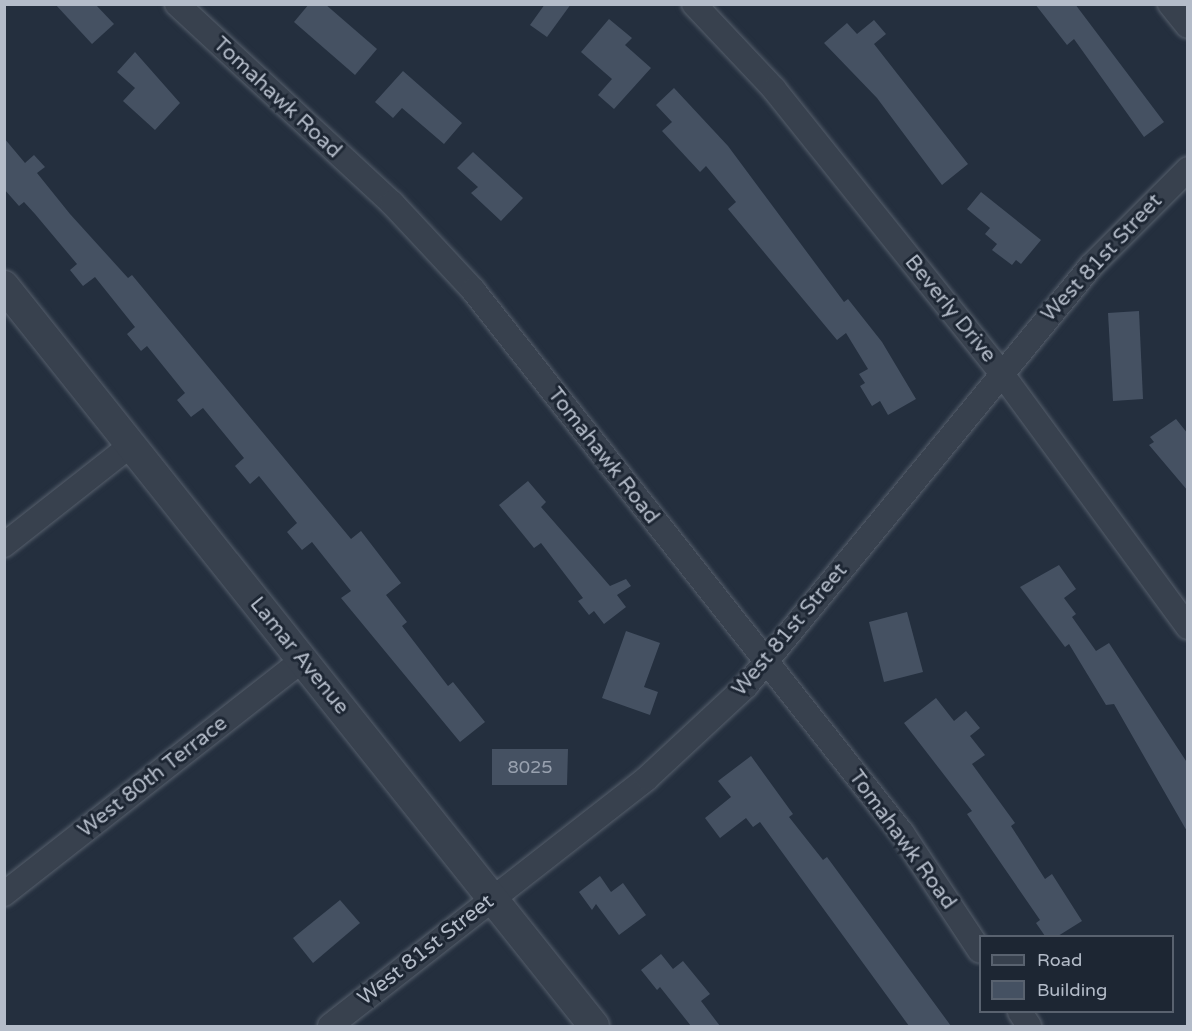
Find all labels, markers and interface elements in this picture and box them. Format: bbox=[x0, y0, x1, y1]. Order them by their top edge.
street label: Tomahawk Road bbox=[208, 32, 346, 164]
street label: West 81st Street bbox=[1036, 189, 1168, 327]
street label: Beverly Drive bbox=[899, 250, 1001, 368]
street label: Tomahawk Road bbox=[542, 383, 664, 529]
street label: West 81st Street bbox=[727, 559, 853, 701]
street label: Lamar Avenue bbox=[244, 592, 354, 720]
street label: West 80th Terrace bbox=[73, 711, 233, 843]
house number: 8025 bbox=[507, 756, 553, 778]
street label: Tomahawk Road bbox=[843, 765, 961, 915]
street label: West 81st Street bbox=[353, 889, 499, 1011]
legend bbox=[979, 935, 1174, 1013]
text: Road bbox=[1037, 949, 1082, 971]
text: Building bbox=[1037, 979, 1107, 1001]

